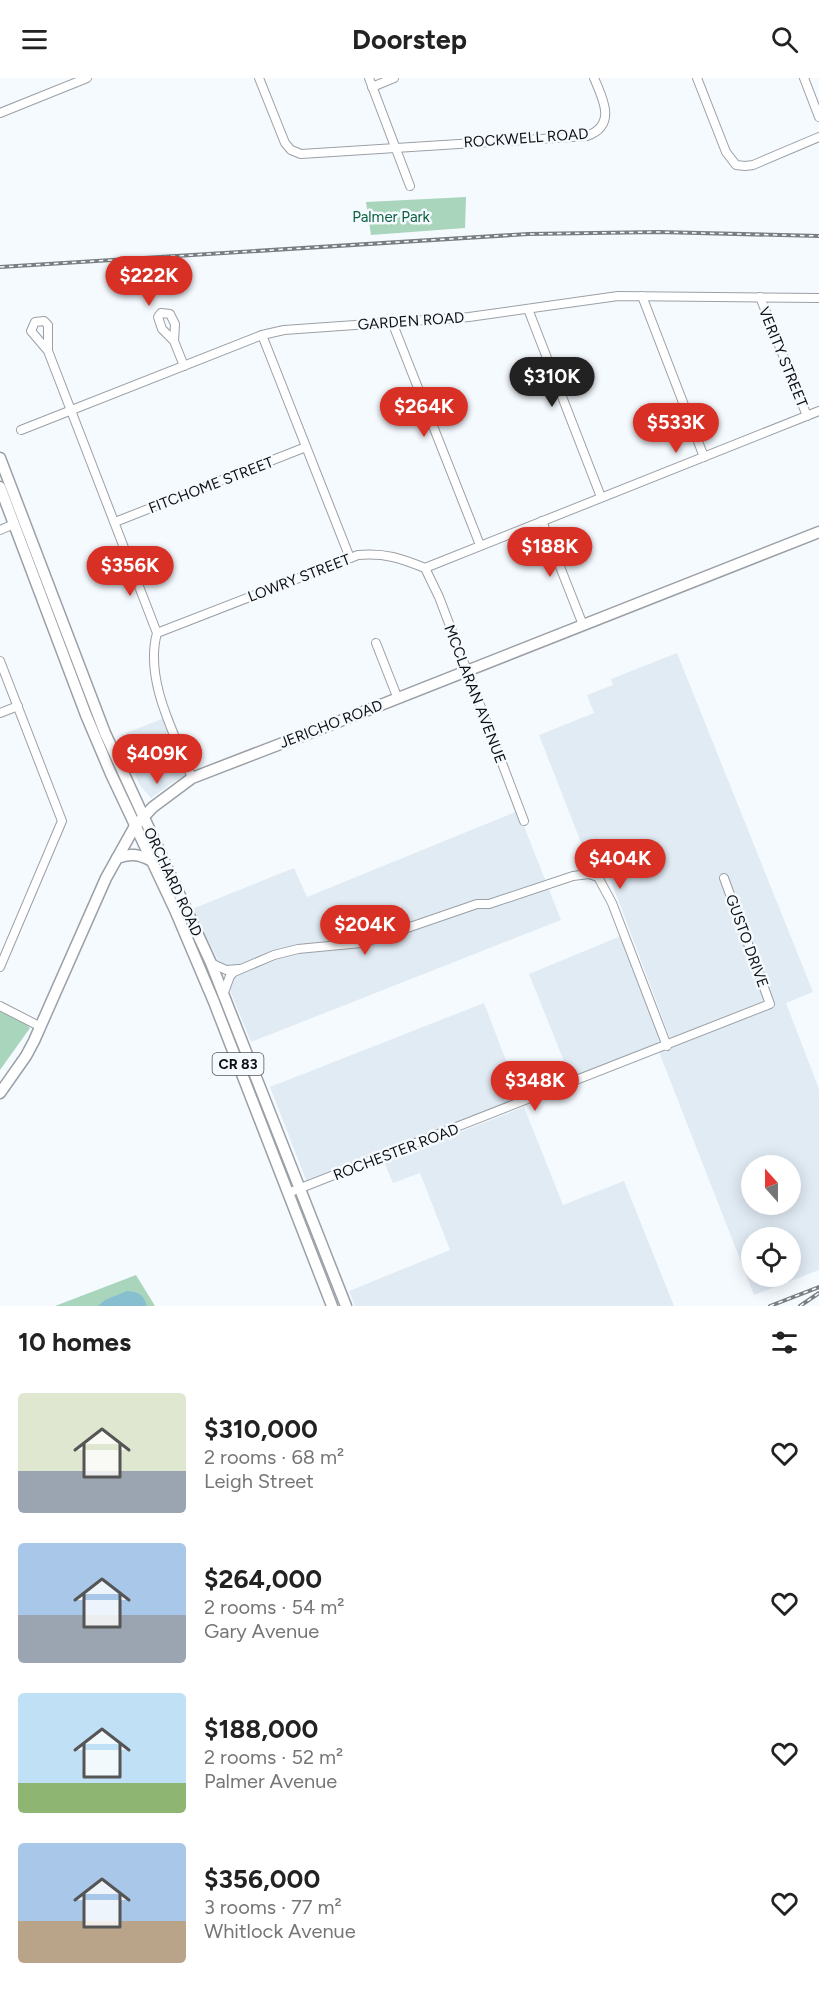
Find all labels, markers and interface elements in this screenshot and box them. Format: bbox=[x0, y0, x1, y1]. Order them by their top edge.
icon: menu bbox=[18, 23, 51, 56]
text: Doorstep bbox=[352, 23, 467, 56]
icon: search bbox=[768, 23, 801, 56]
street label: ROCKWELL ROAD bbox=[463, 125, 589, 151]
park label: Palmer Park bbox=[352, 208, 431, 226]
pin: $222K bbox=[107, 256, 191, 307]
text: $222K bbox=[119, 263, 179, 287]
street label: VERITY STREET bbox=[755, 304, 812, 410]
street label: GARDEN ROAD bbox=[357, 308, 465, 334]
pin: $310K bbox=[510, 357, 594, 408]
text: $310K bbox=[524, 364, 580, 388]
pin: $264K bbox=[382, 387, 466, 438]
text: $264K bbox=[394, 394, 454, 418]
pin: $533K bbox=[634, 403, 718, 454]
text: $533K bbox=[647, 410, 705, 434]
street label: FITCHOME STREET bbox=[146, 453, 277, 517]
pin: $188K bbox=[508, 527, 592, 578]
text: $188K bbox=[521, 534, 579, 558]
pin: $356K bbox=[88, 546, 172, 597]
street label: LOWRY STREET bbox=[245, 550, 354, 606]
text: $356K bbox=[101, 553, 159, 577]
street label: MCCLARAN AVENUE bbox=[440, 622, 510, 766]
street label: JERICHO ROAD bbox=[277, 696, 385, 752]
pin: $409K bbox=[115, 734, 199, 785]
text: $409K bbox=[126, 741, 188, 765]
street label: ORCHARD ROAD bbox=[140, 825, 206, 939]
pin: $404K bbox=[578, 839, 662, 890]
text: $404K bbox=[589, 846, 651, 870]
street label: GUSTO DRIVE bbox=[722, 892, 772, 990]
pin: $204K bbox=[323, 905, 407, 956]
text: $204K bbox=[334, 912, 396, 936]
road number: CR 83 bbox=[212, 1053, 264, 1075]
pin: $348K bbox=[493, 1061, 577, 1112]
text: $348K bbox=[505, 1068, 565, 1092]
street label: ROCHESTER ROAD bbox=[331, 1120, 461, 1184]
north arrow bbox=[741, 1155, 801, 1215]
map controls bbox=[741, 1155, 801, 1287]
button: locate bbox=[741, 1227, 801, 1287]
text: 10 homes bbox=[18, 1326, 131, 1358]
icon: filters bbox=[768, 1326, 801, 1359]
text: $310,000 bbox=[204, 1413, 318, 1445]
icon: home bbox=[66, 1417, 138, 1489]
icon: heart bbox=[768, 1437, 801, 1470]
text: 2 rooms · 68 m² bbox=[204, 1445, 344, 1469]
text: Leigh Street bbox=[204, 1469, 314, 1493]
text: $264,000 bbox=[204, 1563, 322, 1595]
icon: home bbox=[66, 1567, 138, 1639]
icon: heart bbox=[768, 1587, 801, 1620]
text: 2 rooms · 54 m² bbox=[204, 1595, 344, 1619]
text: Gary Avenue bbox=[204, 1619, 319, 1643]
text: $188,000 bbox=[204, 1713, 318, 1745]
icon: home bbox=[66, 1717, 138, 1789]
icon: heart bbox=[768, 1737, 801, 1770]
text: 2 rooms · 52 m² bbox=[204, 1745, 343, 1769]
text: Palmer Avenue bbox=[204, 1769, 337, 1793]
text: $356,000 bbox=[204, 1863, 320, 1895]
icon: home bbox=[66, 1867, 138, 1939]
icon: heart bbox=[768, 1887, 801, 1920]
text: 3 rooms · 77 m² bbox=[204, 1895, 342, 1919]
text: Whitlock Avenue bbox=[204, 1919, 356, 1943]

